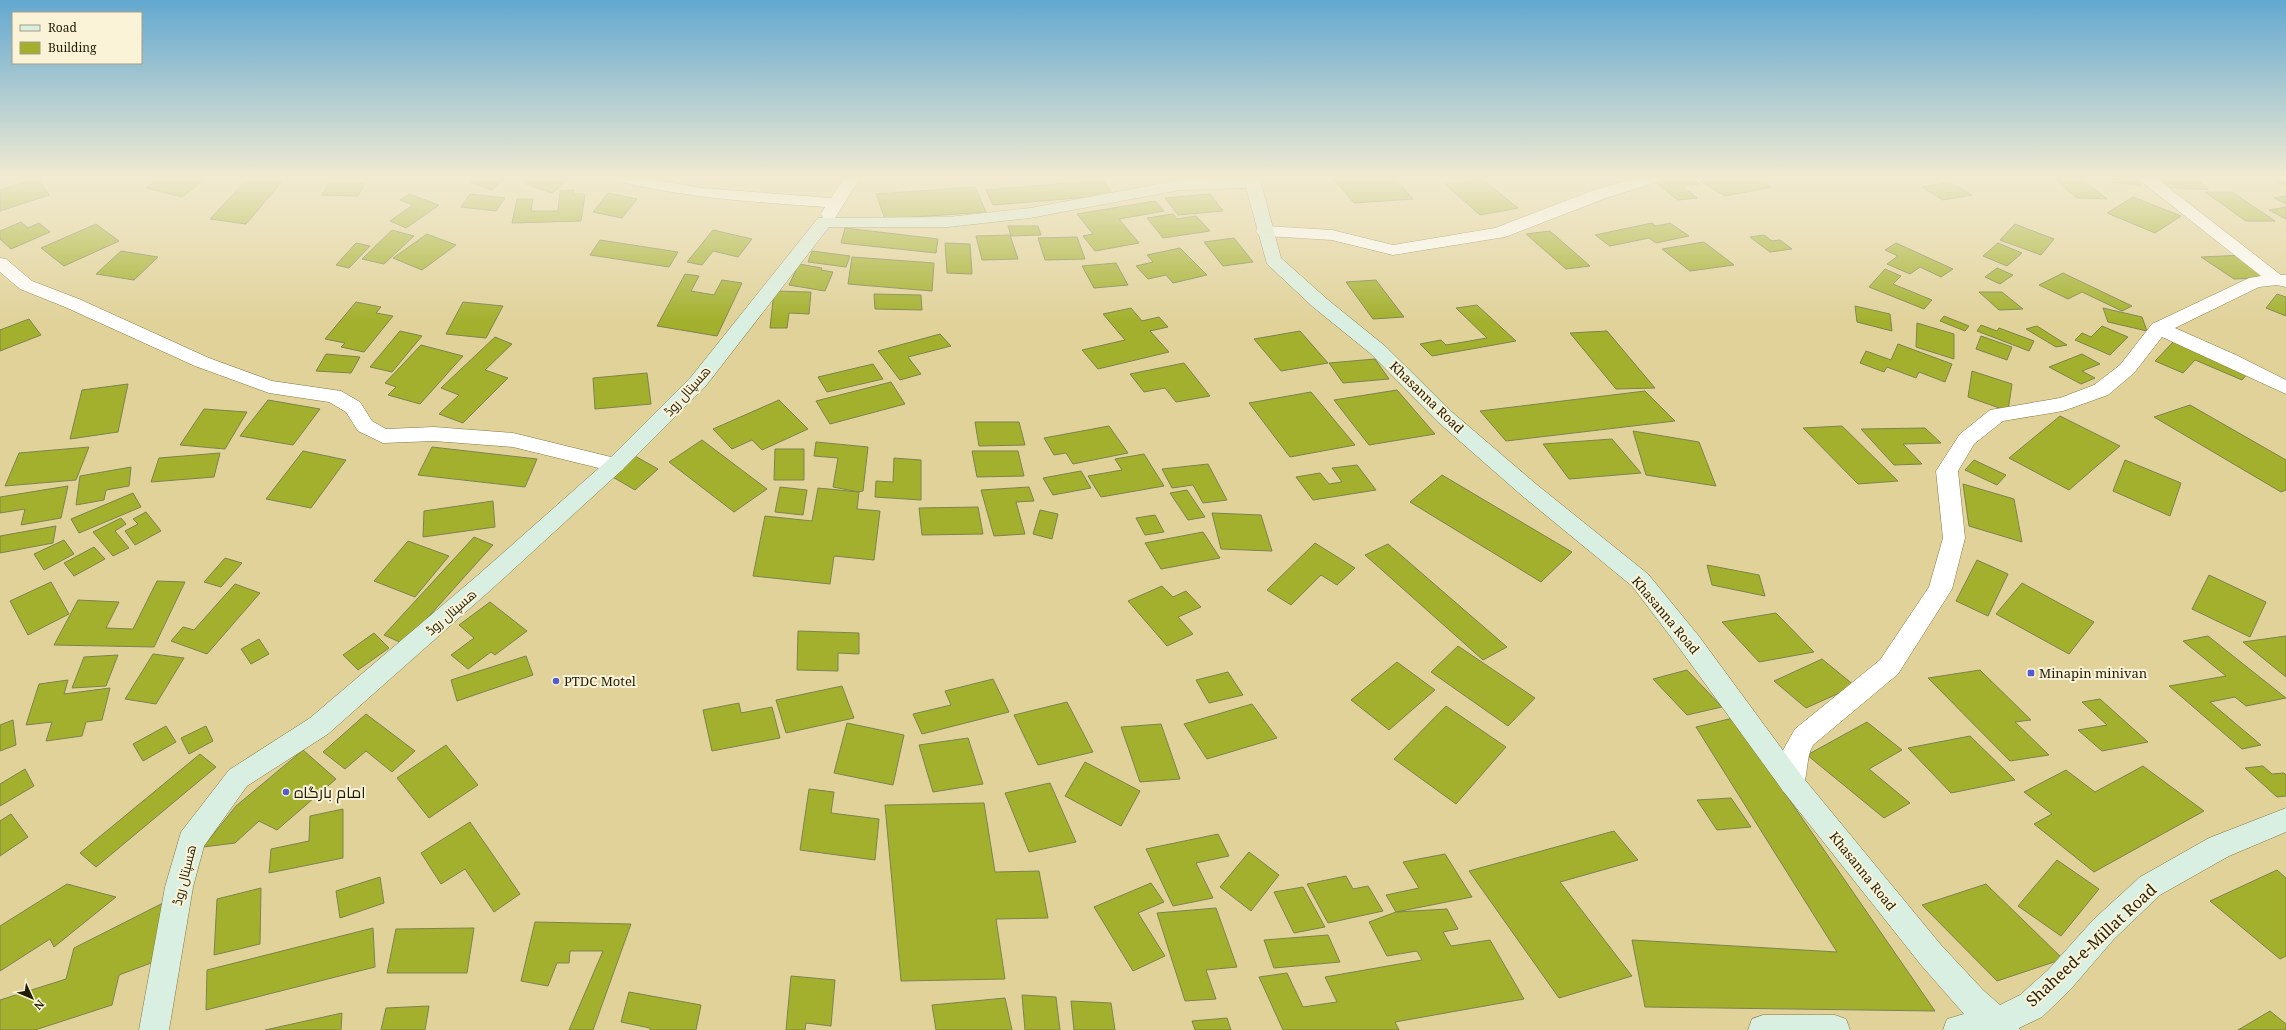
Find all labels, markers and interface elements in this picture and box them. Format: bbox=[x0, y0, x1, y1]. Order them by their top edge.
legend bbox=[12, 12, 142, 64]
text: Road bbox=[48, 19, 78, 36]
text: Building bbox=[48, 39, 97, 56]
street label: Khasanna Road bbox=[1386, 357, 1468, 437]
street label: ھسپتال روڈ bbox=[660, 362, 714, 420]
street label: Khasanna Road bbox=[1628, 572, 1704, 658]
street label: ھسپتال روڈ bbox=[422, 585, 480, 639]
place label: Minapin minivan bbox=[2039, 664, 2148, 682]
marker: Minapin minivan bbox=[2026, 668, 2036, 678]
place label: PTDC Motel bbox=[564, 672, 636, 690]
marker: PTDC Motel bbox=[551, 676, 561, 686]
place label: امام بارگاہ bbox=[294, 781, 366, 804]
marker: امام بارگاہ bbox=[281, 787, 291, 797]
street label: Khasanna Road bbox=[1826, 828, 1900, 914]
street label: ھسپتال روڈ bbox=[168, 843, 200, 907]
street label: Shaheed-e-Millat Road bbox=[2021, 879, 2161, 1011]
north arrow bbox=[12, 978, 52, 1018]
text: N bbox=[31, 997, 48, 1014]

